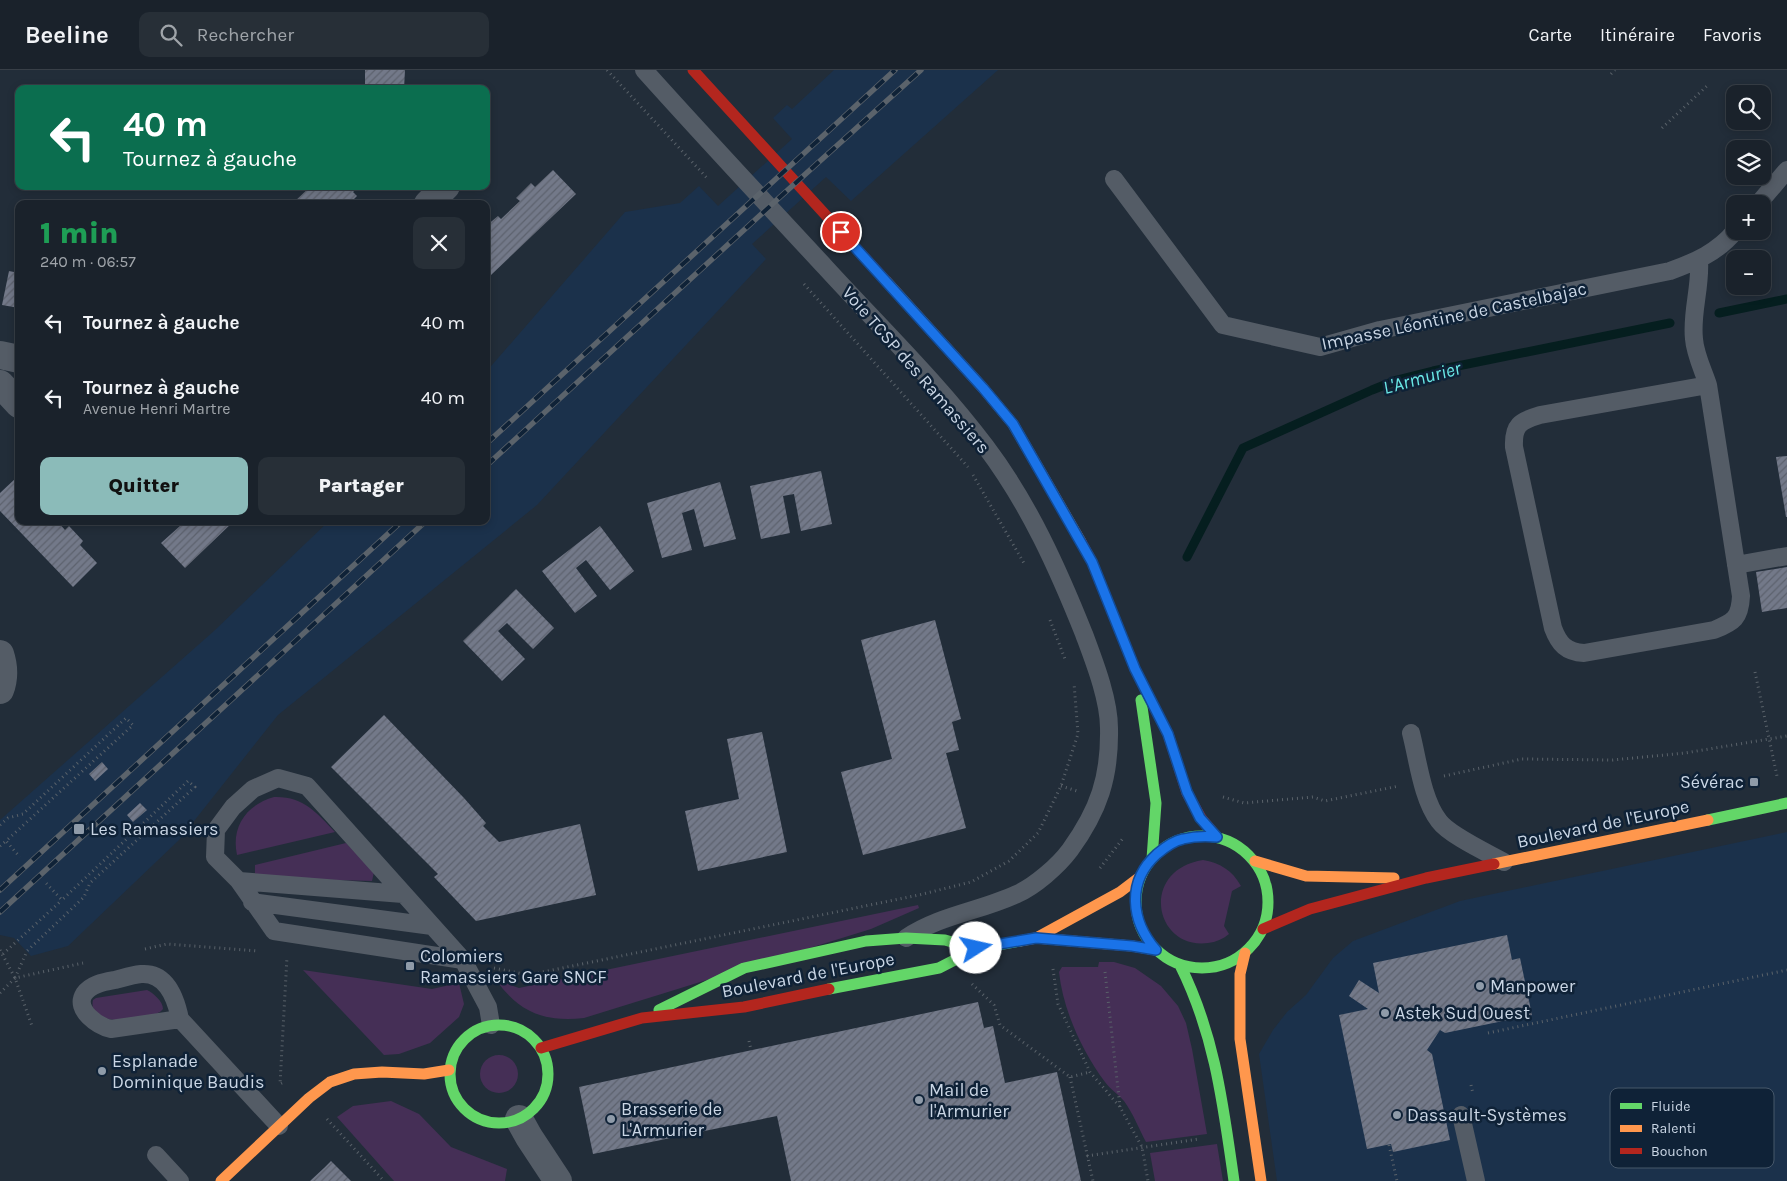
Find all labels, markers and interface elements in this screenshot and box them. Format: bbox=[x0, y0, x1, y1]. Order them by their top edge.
search box bbox=[139, 12, 489, 57]
text: Beeline bbox=[25, 21, 109, 49]
icon: search bbox=[157, 21, 185, 49]
text: Rechercher bbox=[197, 24, 294, 46]
text: Carte bbox=[1529, 24, 1572, 46]
text: Itinéraire bbox=[1600, 24, 1675, 46]
text: Favoris bbox=[1703, 24, 1762, 46]
map controls bbox=[1726, 85, 1771, 295]
button: search bbox=[1726, 85, 1771, 130]
text: 40 m bbox=[123, 104, 208, 145]
icon: left bbox=[40, 105, 105, 170]
button: layers bbox=[1726, 140, 1771, 185]
text: Tournez à gauche bbox=[123, 146, 297, 172]
button: + bbox=[1726, 195, 1771, 240]
pin bbox=[820, 211, 862, 253]
text: 1 min bbox=[40, 215, 119, 251]
button: close bbox=[413, 217, 465, 269]
icon: arrive bbox=[827, 218, 855, 246]
button: − bbox=[1726, 250, 1771, 295]
text: 240 m · 06:57 bbox=[40, 252, 136, 271]
street label: Impasse Léontine de Castelbajac bbox=[1319, 277, 1589, 355]
street label: Voie TCSP des Ramassiers bbox=[837, 282, 995, 458]
icon: left bbox=[40, 309, 68, 337]
text: Tournez à gauche bbox=[83, 312, 240, 334]
text: 40 m bbox=[421, 312, 465, 334]
water label: L'Armurier bbox=[1381, 357, 1465, 399]
text: Tournez à gauche bbox=[83, 377, 240, 399]
icon: left bbox=[40, 384, 68, 412]
text: 40 m bbox=[421, 387, 465, 409]
text: Avenue Henri Martre bbox=[83, 399, 231, 418]
button: Quitter bbox=[40, 457, 248, 515]
button: Partager bbox=[258, 457, 465, 515]
place label: Sévérac bbox=[1680, 771, 1744, 793]
marker: Sévérac bbox=[1748, 776, 1760, 788]
street label: Boulevard de l'Europe bbox=[1515, 795, 1691, 853]
place label: Les Ramassiers bbox=[90, 818, 219, 840]
marker: Les Ramassiers bbox=[72, 822, 86, 836]
position arrow bbox=[949, 921, 1001, 973]
place label: Colomiers Ramassiers Gare SNCF bbox=[420, 945, 607, 988]
street label: Boulevard de l'Europe bbox=[720, 947, 896, 1003]
marker: Colomiers Ramassiers Gare SNCF bbox=[404, 960, 416, 972]
place label: Manpower bbox=[1490, 975, 1576, 997]
marker: Manpower bbox=[1474, 980, 1486, 992]
place label: Astek Sud Ouest bbox=[1395, 1002, 1530, 1024]
marker: Astek Sud Ouest bbox=[1379, 1007, 1391, 1019]
place label: Esplanade Dominique Baudis bbox=[112, 1050, 265, 1093]
marker: Esplanade Dominique Baudis bbox=[96, 1065, 108, 1077]
place label: Mail de l'Armurier bbox=[929, 1079, 1009, 1122]
legend bbox=[1610, 1088, 1774, 1168]
marker: Mail de l'Armurier bbox=[913, 1094, 925, 1106]
place label: Brasserie de L'Armurier bbox=[621, 1098, 722, 1141]
text: Fluide bbox=[1651, 1098, 1690, 1115]
place label: Dassault-Systèmes bbox=[1407, 1104, 1567, 1126]
marker: Dassault-Systèmes bbox=[1391, 1109, 1403, 1121]
marker: Brasserie de L'Armurier bbox=[605, 1113, 617, 1125]
text: Ralenti bbox=[1651, 1120, 1696, 1137]
text: Bouchon bbox=[1651, 1143, 1708, 1160]

